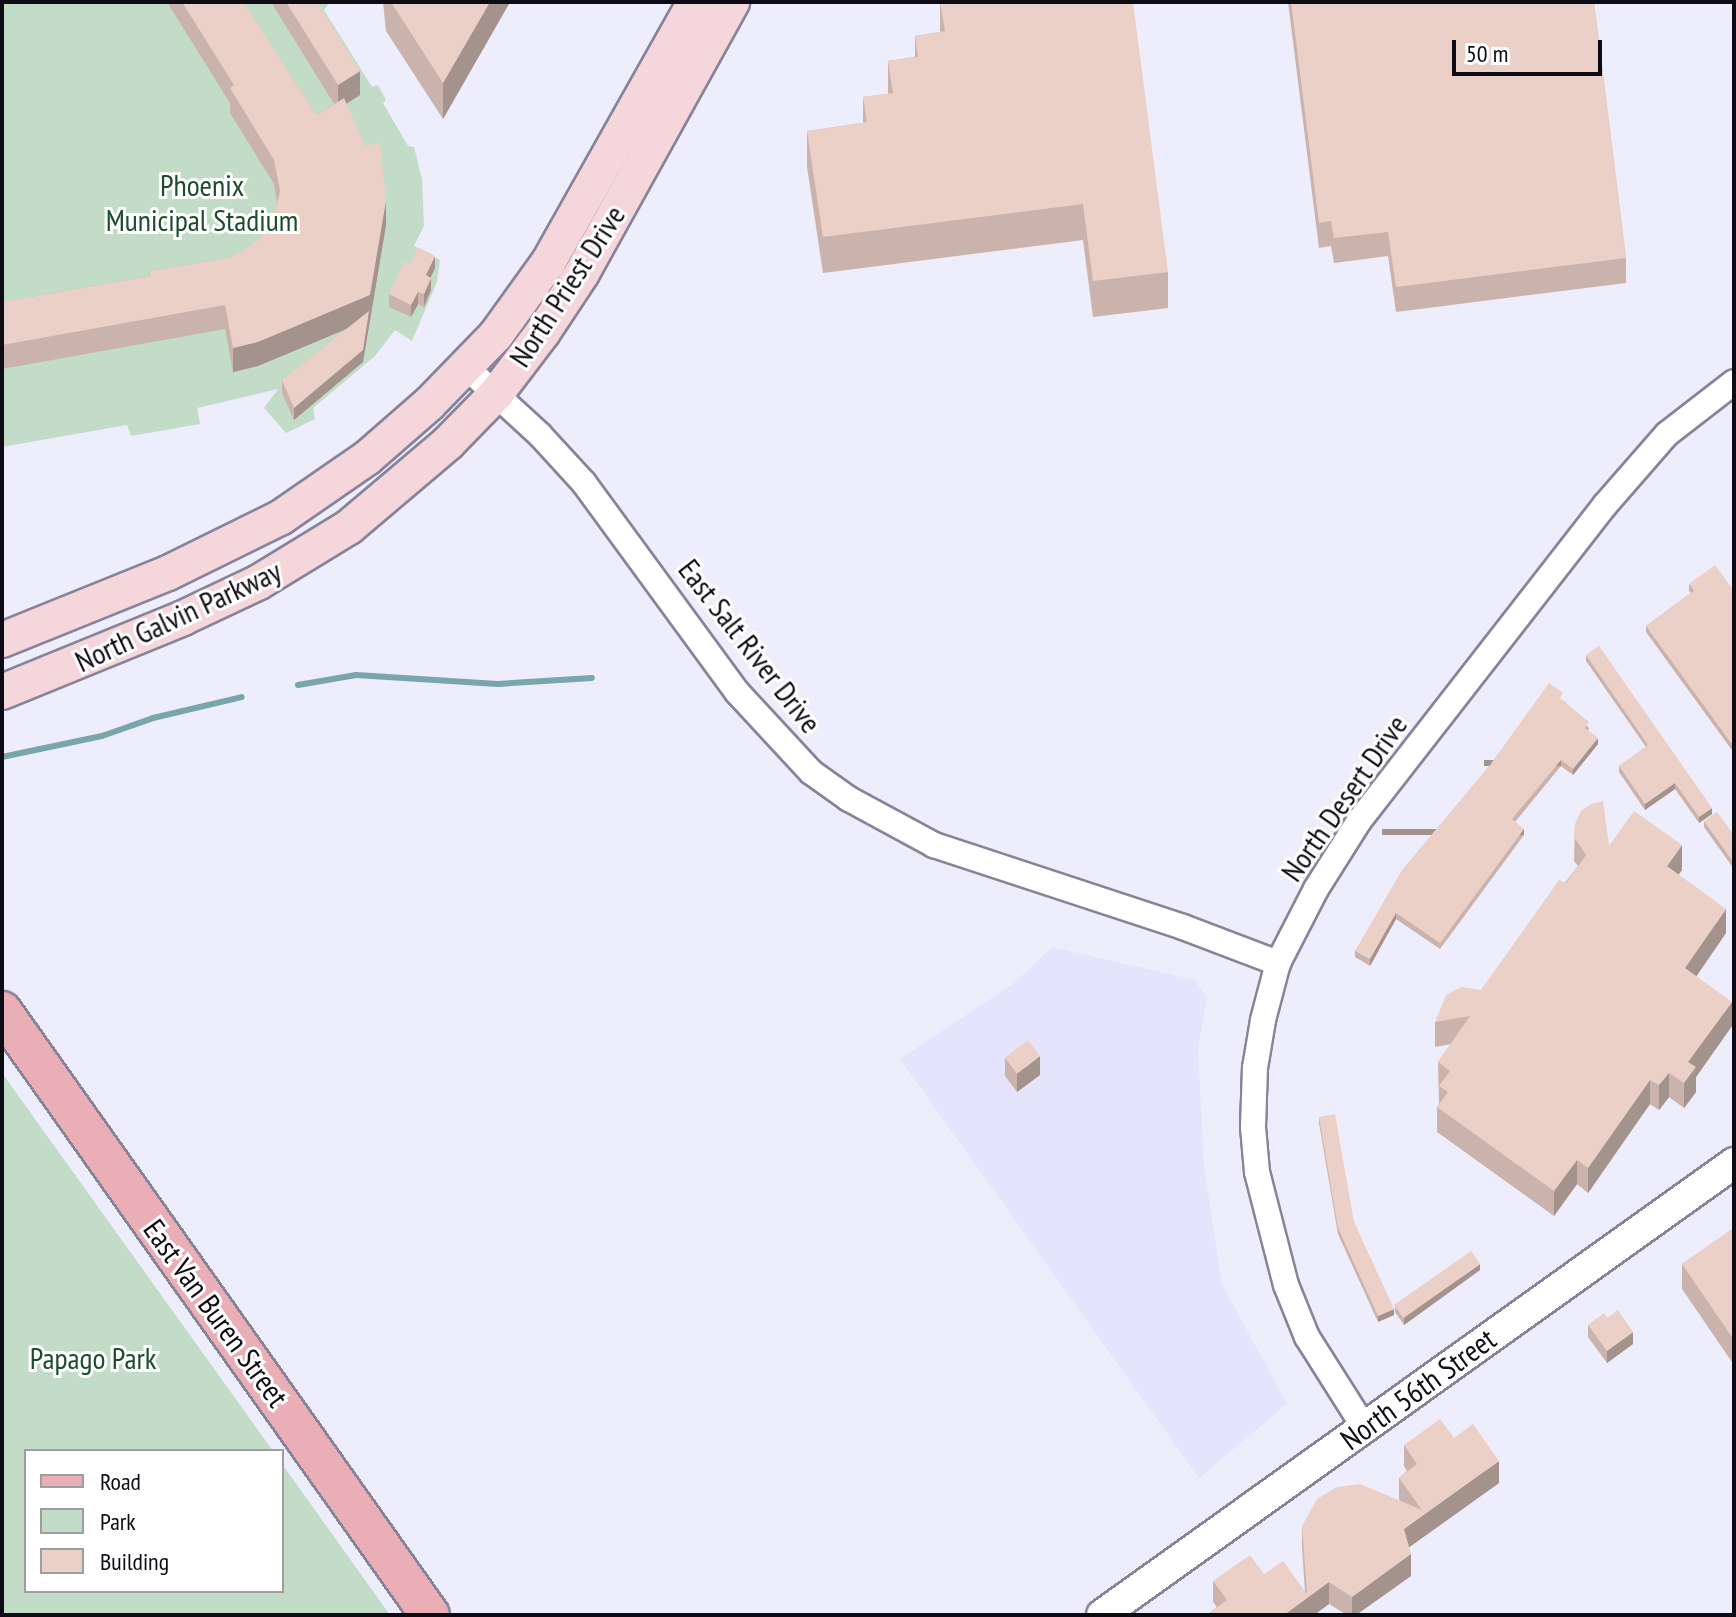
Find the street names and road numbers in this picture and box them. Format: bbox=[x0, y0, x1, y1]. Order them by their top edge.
street label: North Priest Drive bbox=[502, 199, 632, 373]
street label: East Salt River Drive bbox=[671, 552, 829, 740]
street label: North Galvin Parkway bbox=[69, 553, 287, 679]
street label: North Desert Drive bbox=[1273, 708, 1415, 888]
street label: East Van Buren Street bbox=[136, 1212, 296, 1414]
street label: North 56th Street bbox=[1333, 1321, 1503, 1457]

